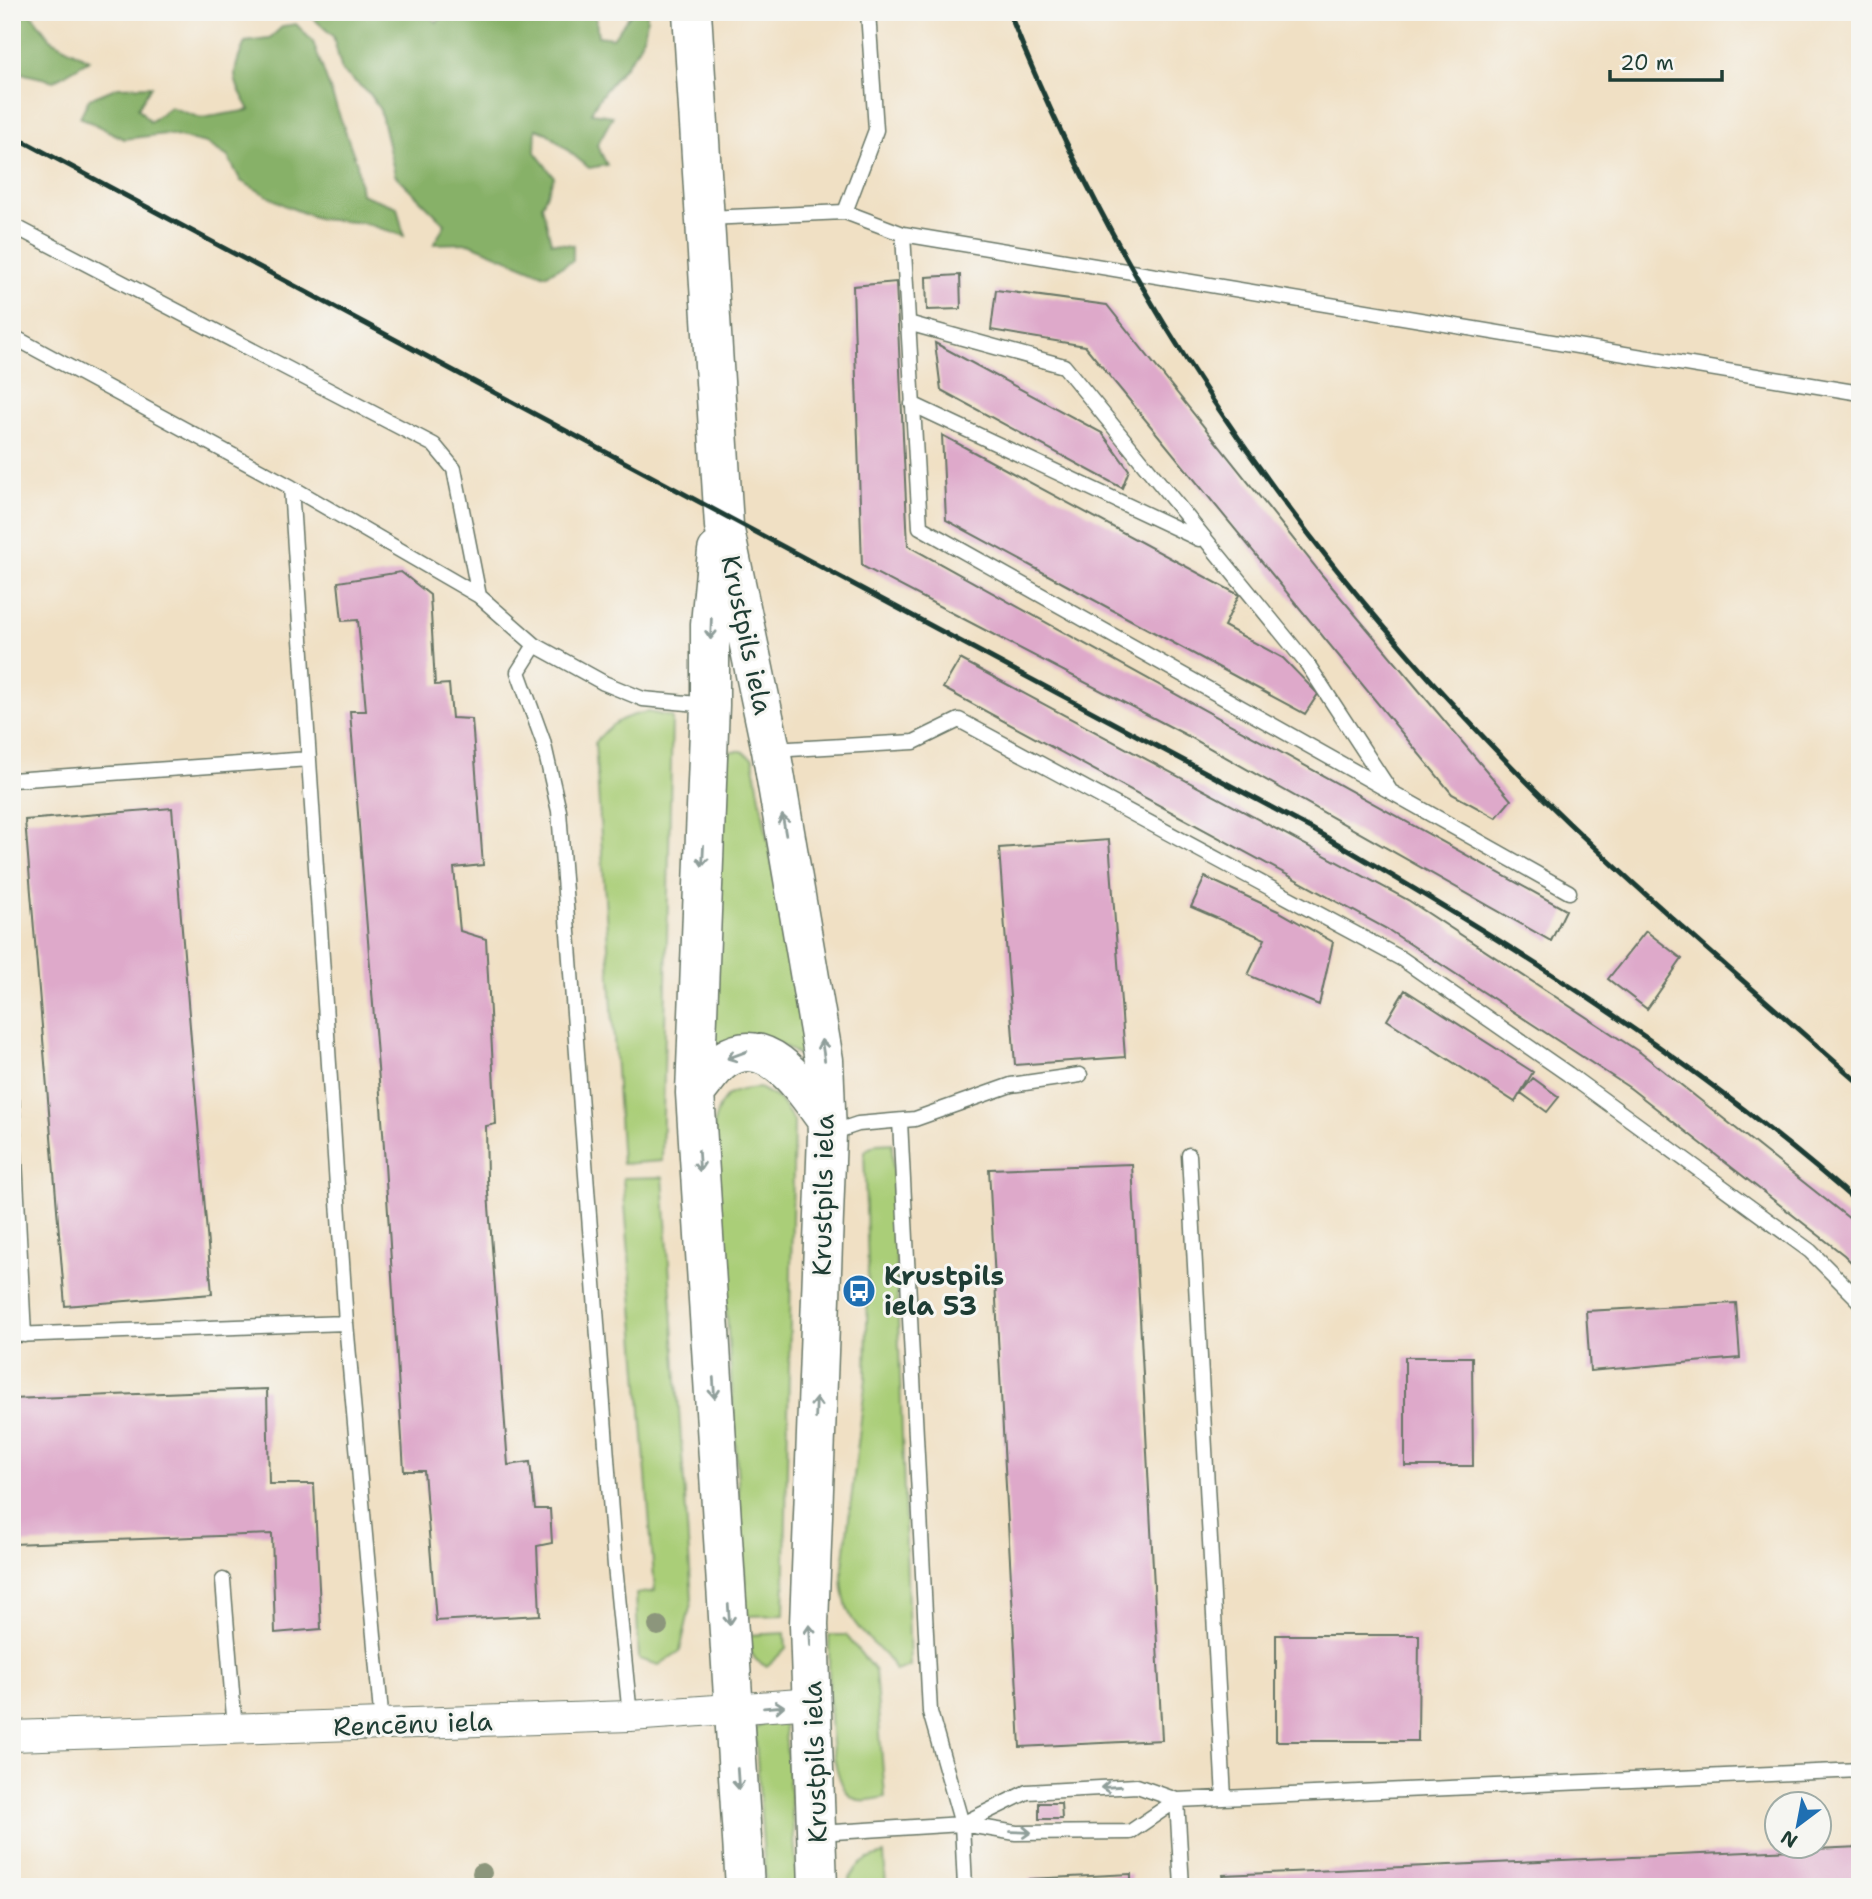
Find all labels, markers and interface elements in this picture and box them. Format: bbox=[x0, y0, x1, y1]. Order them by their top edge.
scale bar bbox=[1610, 38, 1722, 82]
text: 20 m bbox=[1620, 49, 1674, 77]
street label: Krustpils iela bbox=[714, 552, 781, 718]
one-way arrow bbox=[704, 617, 717, 640]
one-way arrow bbox=[777, 814, 790, 837]
one-way arrow bbox=[696, 844, 709, 867]
one-way arrow bbox=[816, 1039, 829, 1061]
one-way arrow bbox=[727, 1050, 748, 1063]
street label: Krustpils iela bbox=[804, 1114, 841, 1276]
one-way arrow bbox=[693, 1149, 706, 1172]
place label: Krustpils iela 53 bbox=[884, 1258, 1004, 1323]
bus stop icon: Krustpils iela 53 bbox=[840, 1272, 878, 1310]
one-way arrow bbox=[708, 1376, 721, 1399]
one-way arrow bbox=[810, 1396, 823, 1419]
one-way arrow bbox=[722, 1603, 735, 1626]
one-way arrow bbox=[803, 1624, 816, 1647]
street label: Krustpils iela bbox=[794, 1680, 835, 1844]
one-way arrow bbox=[762, 1700, 784, 1713]
street label: Rencēnu iela bbox=[333, 1703, 493, 1744]
one-way arrow bbox=[732, 1767, 745, 1790]
one-way arrow bbox=[1100, 1781, 1123, 1794]
north arrow bbox=[1764, 1790, 1834, 1860]
text: N bbox=[1776, 1824, 1802, 1854]
one-way arrow bbox=[1009, 1826, 1032, 1839]

